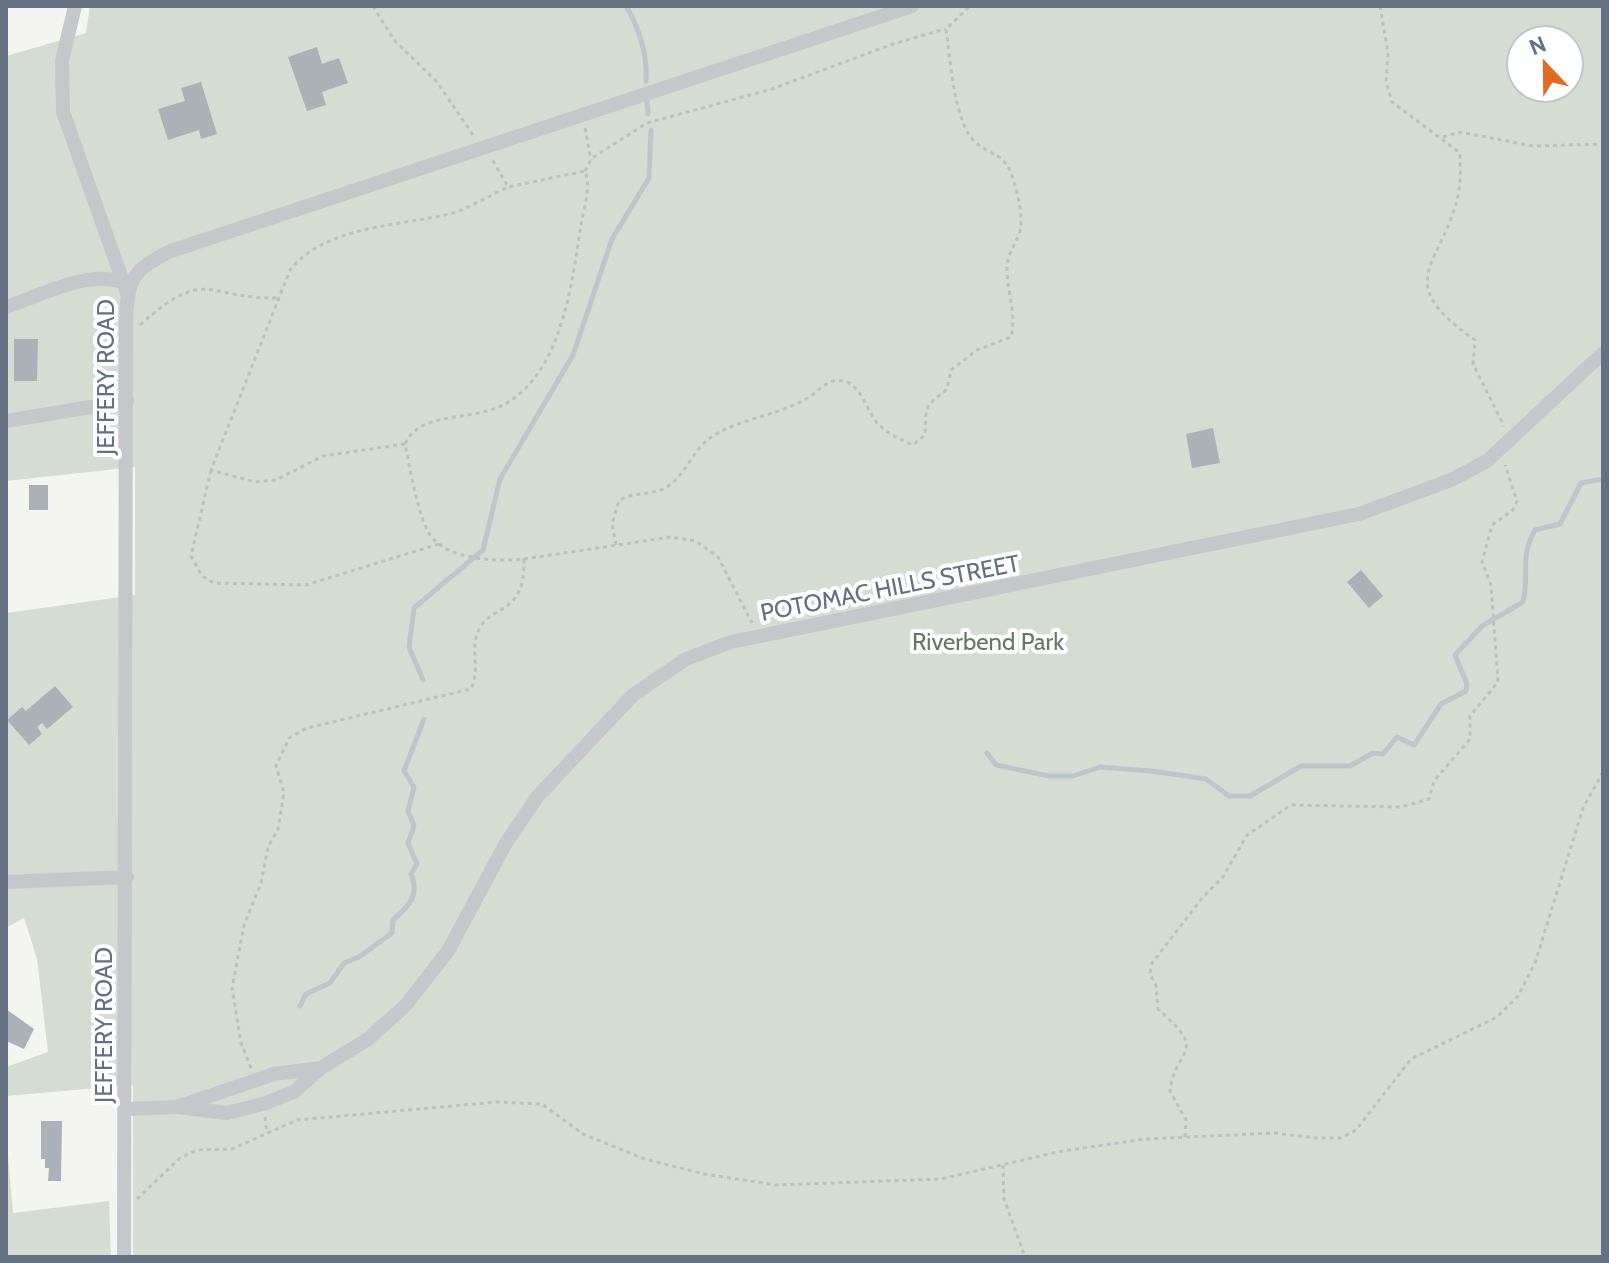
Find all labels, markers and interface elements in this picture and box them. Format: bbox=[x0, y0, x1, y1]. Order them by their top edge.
north arrow bbox=[1505, 24, 1585, 104]
text: N bbox=[1525, 30, 1550, 61]
street label: JEFFERY ROAD bbox=[91, 299, 120, 456]
street label: POTOMAC HILLS STREET bbox=[758, 548, 1022, 627]
park label: Riverbend Park bbox=[912, 627, 1064, 656]
street label: JEFFERY ROAD bbox=[89, 947, 118, 1104]

